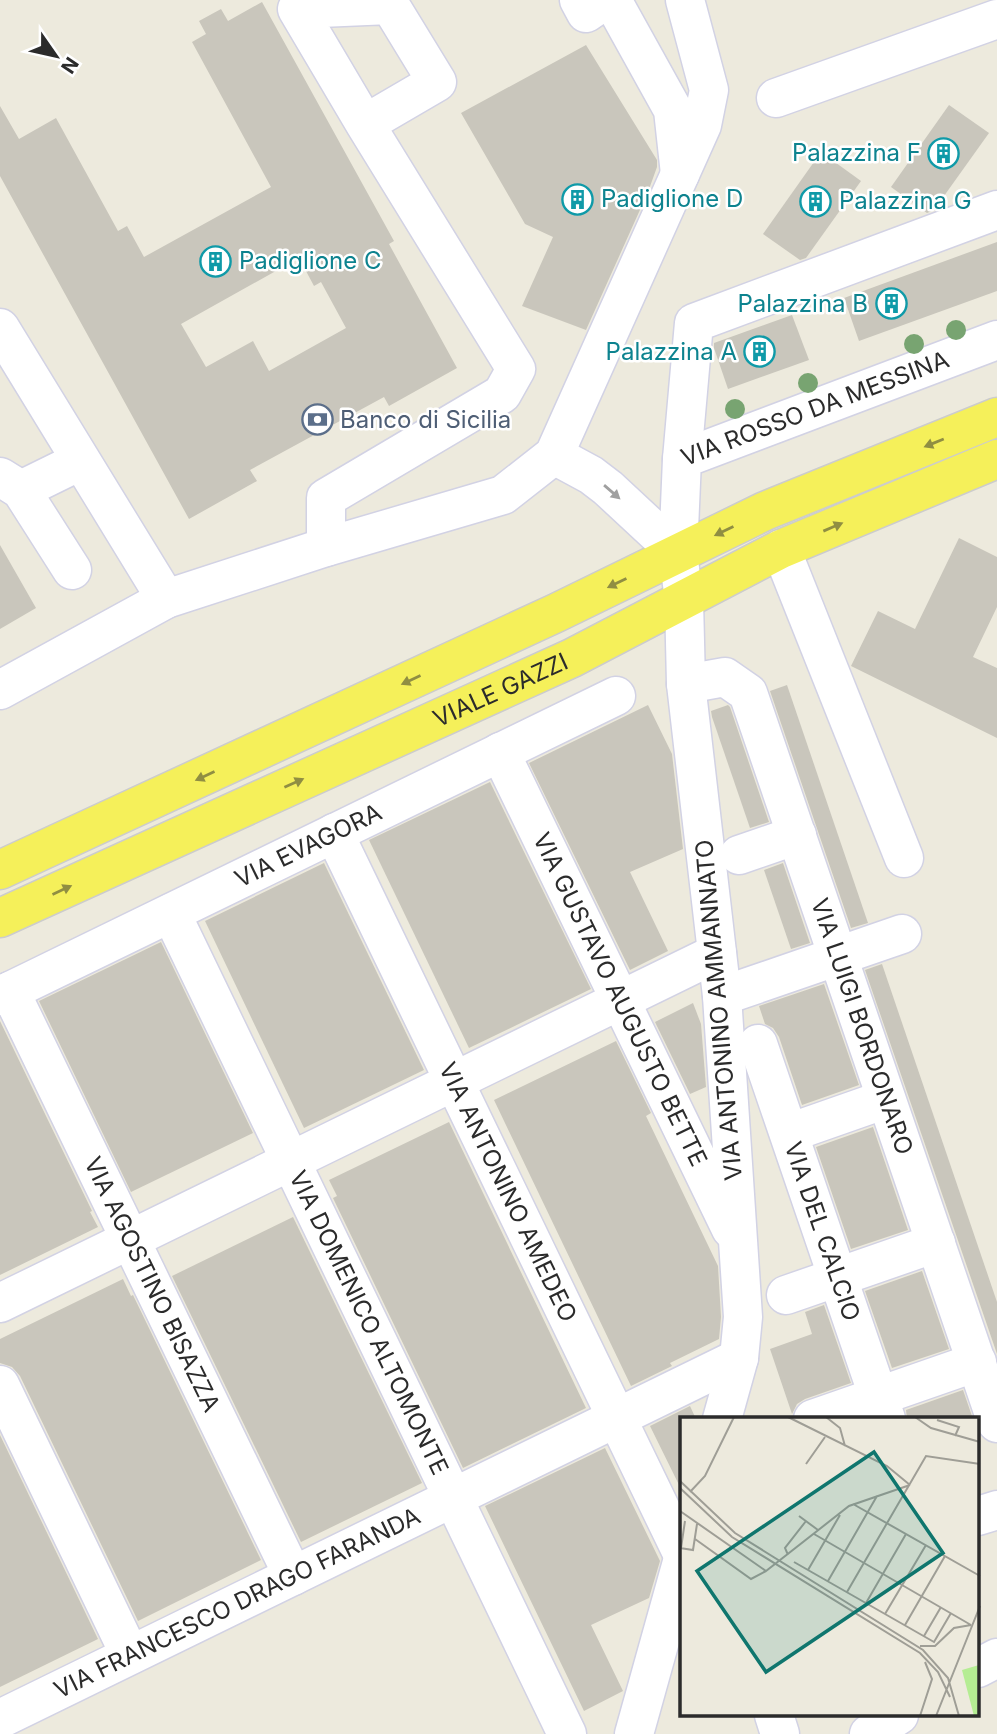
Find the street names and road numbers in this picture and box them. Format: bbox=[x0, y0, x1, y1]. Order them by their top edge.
street label: VIA ROSSO DA MESSINA bbox=[677, 345, 953, 472]
street label: VIALE GAZZI bbox=[429, 647, 572, 733]
street label: VIA EVAGORA bbox=[230, 797, 386, 893]
street label: VIA GUSTAVO AUGUSTO BETTE bbox=[527, 828, 713, 1171]
street label: VIA ANTONINO AMMANNATO bbox=[689, 838, 748, 1182]
street label: VIA LUIGI BORDONARO bbox=[805, 894, 919, 1158]
street label: VIA ANTONINO AMEDEO bbox=[433, 1058, 583, 1326]
street label: VIA DEL CALCIO bbox=[778, 1138, 866, 1325]
street label: VIA AGOSTINO BISAZZA bbox=[78, 1152, 226, 1416]
street label: VIA DOMENICO ALTOMONTE bbox=[283, 1166, 455, 1479]
street label: VIA FRANCESCO DRAGO FARANDA bbox=[49, 1501, 425, 1704]

